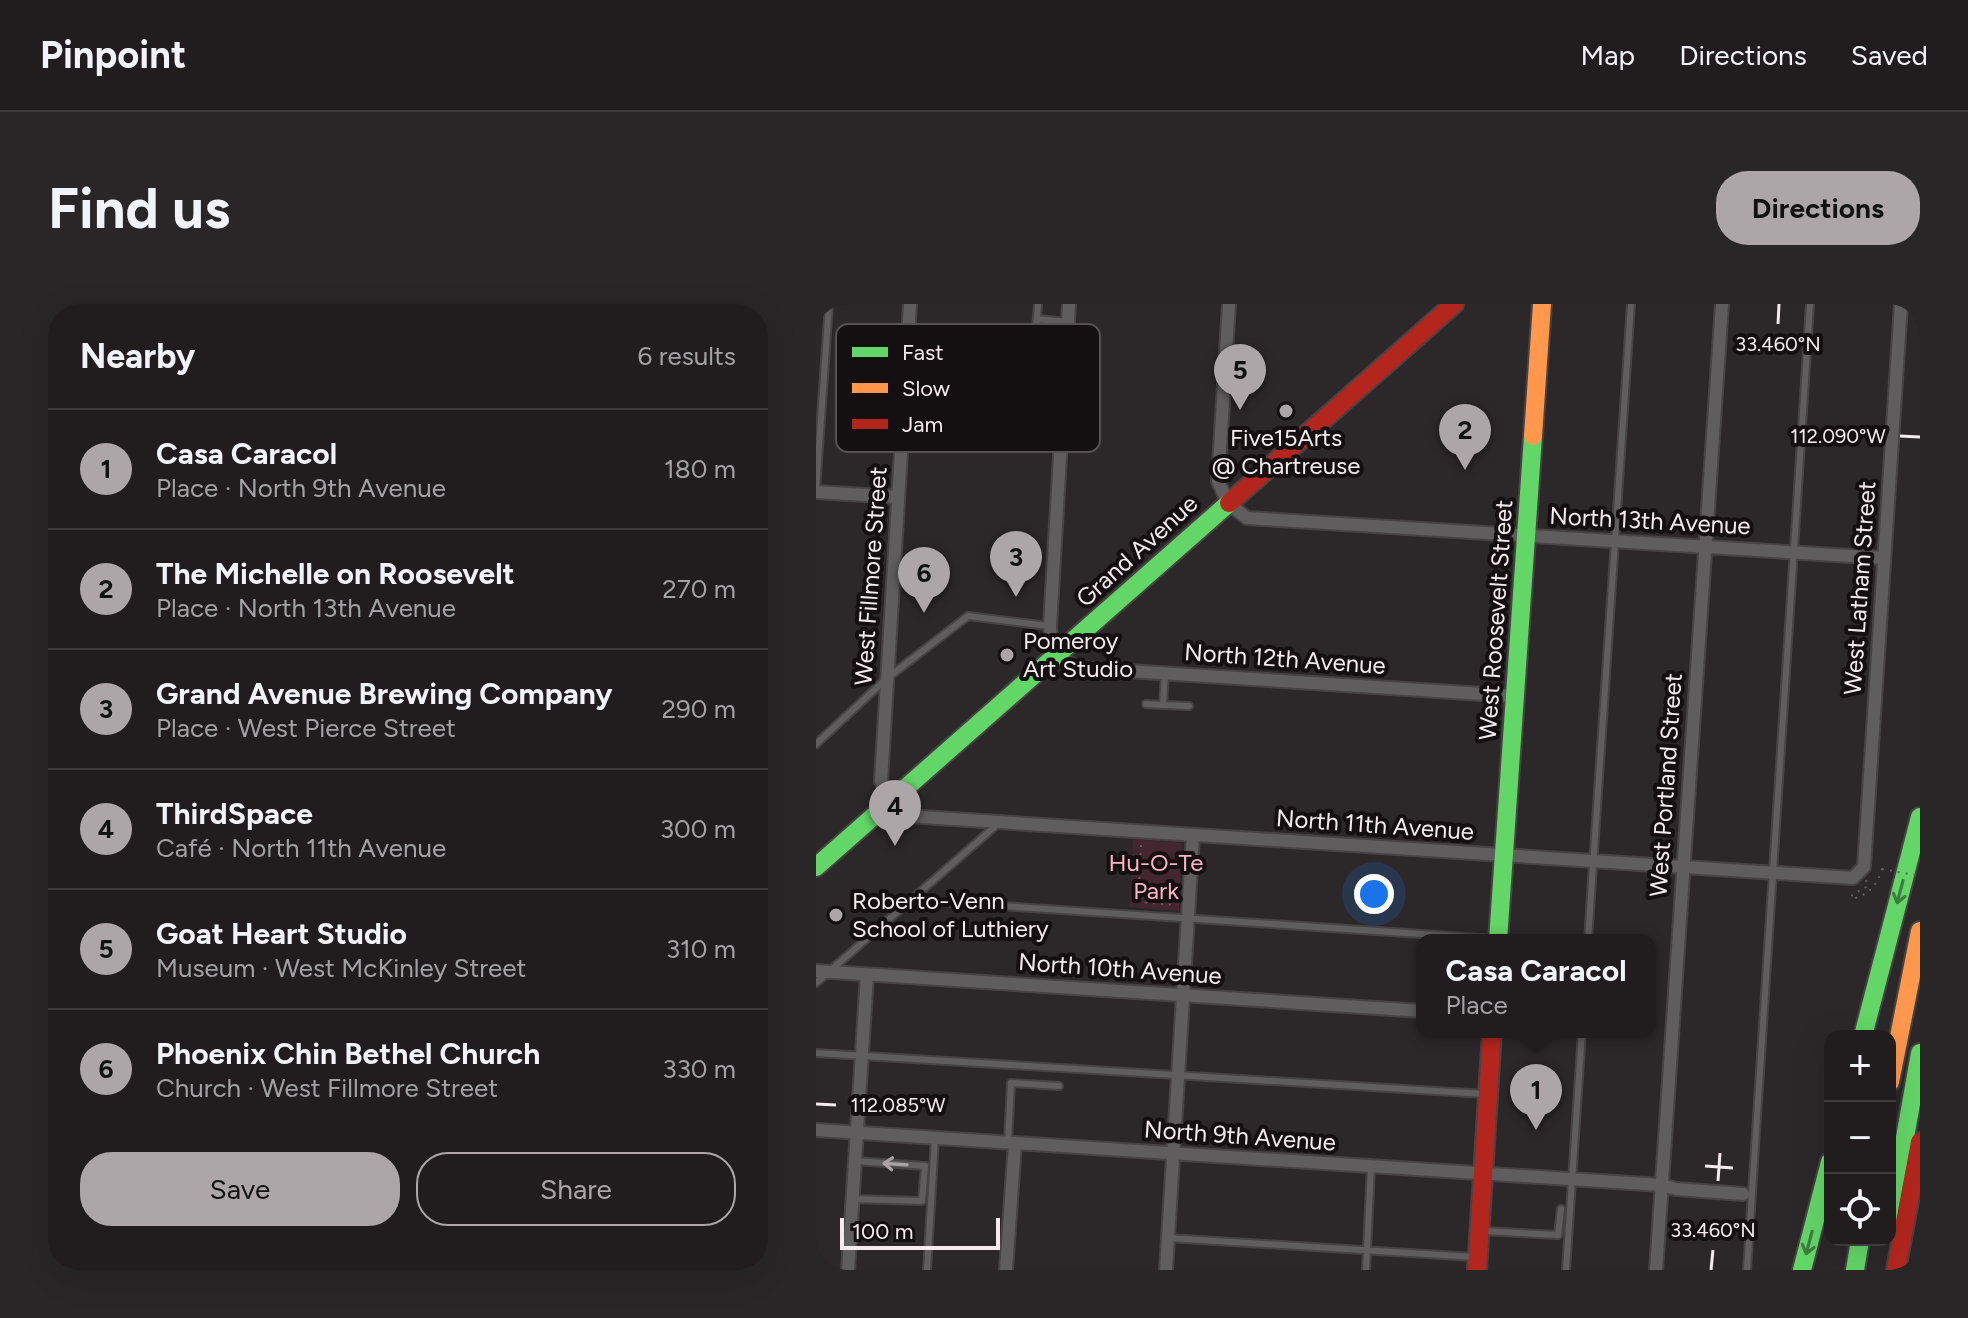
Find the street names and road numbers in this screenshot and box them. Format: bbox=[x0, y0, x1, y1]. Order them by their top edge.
street label: West Fillmore Street bbox=[848, 466, 893, 686]
street label: West Latham Street bbox=[1838, 480, 1881, 696]
street label: Grand Avenue bbox=[1070, 489, 1203, 613]
street label: West Roosevelt Street bbox=[1473, 499, 1518, 741]
street label: North 13th Avenue bbox=[1549, 501, 1751, 540]
street label: North 12th Avenue bbox=[1183, 637, 1387, 680]
street label: West Portland Street bbox=[1643, 672, 1688, 898]
street label: North 11th Avenue bbox=[1275, 803, 1475, 846]
street label: North 10th Avenue bbox=[1017, 947, 1223, 990]
street label: North 9th Avenue bbox=[1143, 1114, 1337, 1157]

